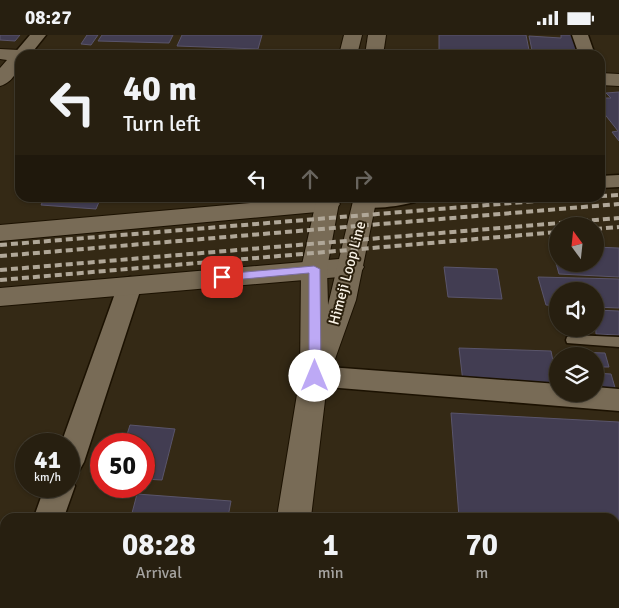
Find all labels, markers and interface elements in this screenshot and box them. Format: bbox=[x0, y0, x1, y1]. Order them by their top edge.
text: 08:27 bbox=[25, 6, 72, 30]
text: 40 m bbox=[123, 67, 197, 110]
icon: left bbox=[40, 70, 105, 135]
text: Turn left bbox=[123, 110, 201, 137]
icon: left bbox=[243, 165, 271, 193]
icon: ahead bbox=[296, 165, 324, 193]
icon: right bbox=[349, 165, 377, 193]
north arrow bbox=[549, 217, 604, 273]
map controls bbox=[549, 217, 604, 402]
street label: Himeji Loop Line bbox=[324, 219, 370, 327]
pin bbox=[201, 256, 243, 298]
icon: arrive bbox=[208, 263, 236, 291]
button: sound bbox=[549, 282, 604, 337]
button: layers bbox=[549, 347, 604, 402]
position arrow bbox=[288, 349, 340, 401]
speed limit sign: 50 bbox=[90, 433, 155, 498]
text: 41 bbox=[34, 444, 61, 475]
text: km/h bbox=[34, 470, 61, 485]
text: 08:28 bbox=[122, 527, 196, 564]
text: 1 bbox=[323, 527, 339, 564]
text: 70 bbox=[466, 527, 498, 564]
text: Arrival bbox=[136, 563, 182, 583]
text: min bbox=[318, 563, 344, 583]
text: m bbox=[475, 563, 488, 583]

